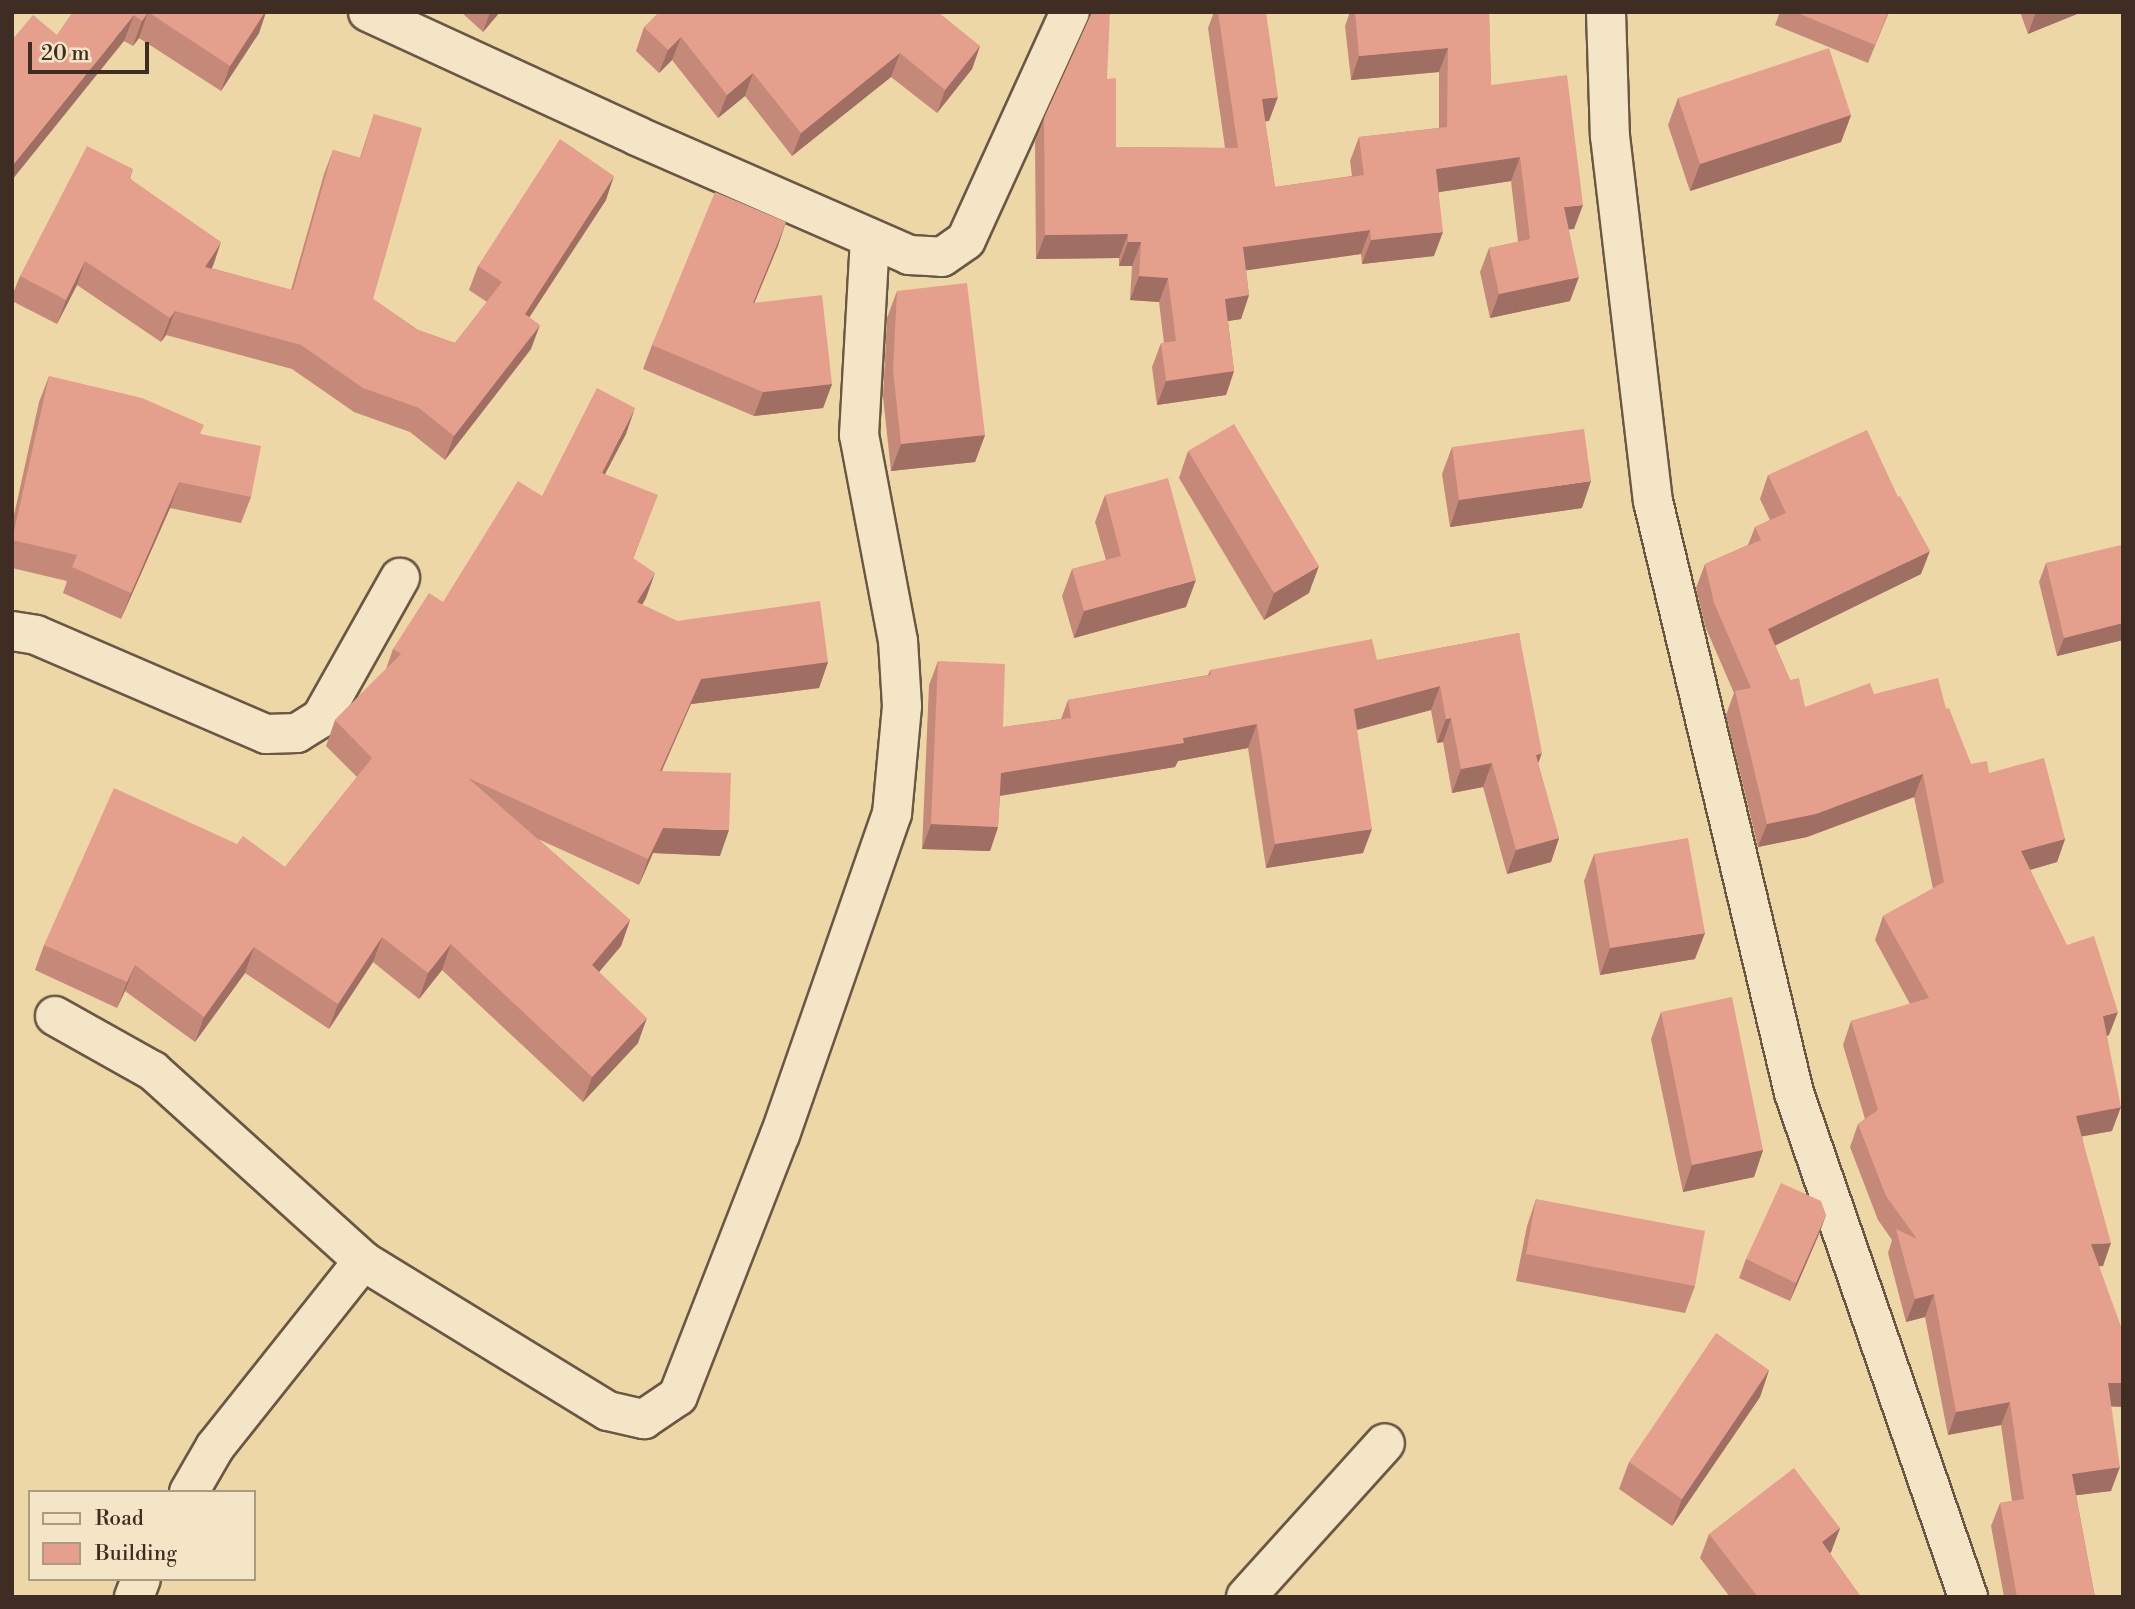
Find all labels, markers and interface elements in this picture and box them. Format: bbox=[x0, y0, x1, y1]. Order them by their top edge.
scale bar bbox=[32, 28, 152, 72]
text: 20 m bbox=[41, 41, 90, 67]
legend bbox=[28, 1490, 256, 1581]
text: Road bbox=[95, 1506, 144, 1532]
text: Building bbox=[95, 1541, 177, 1567]

